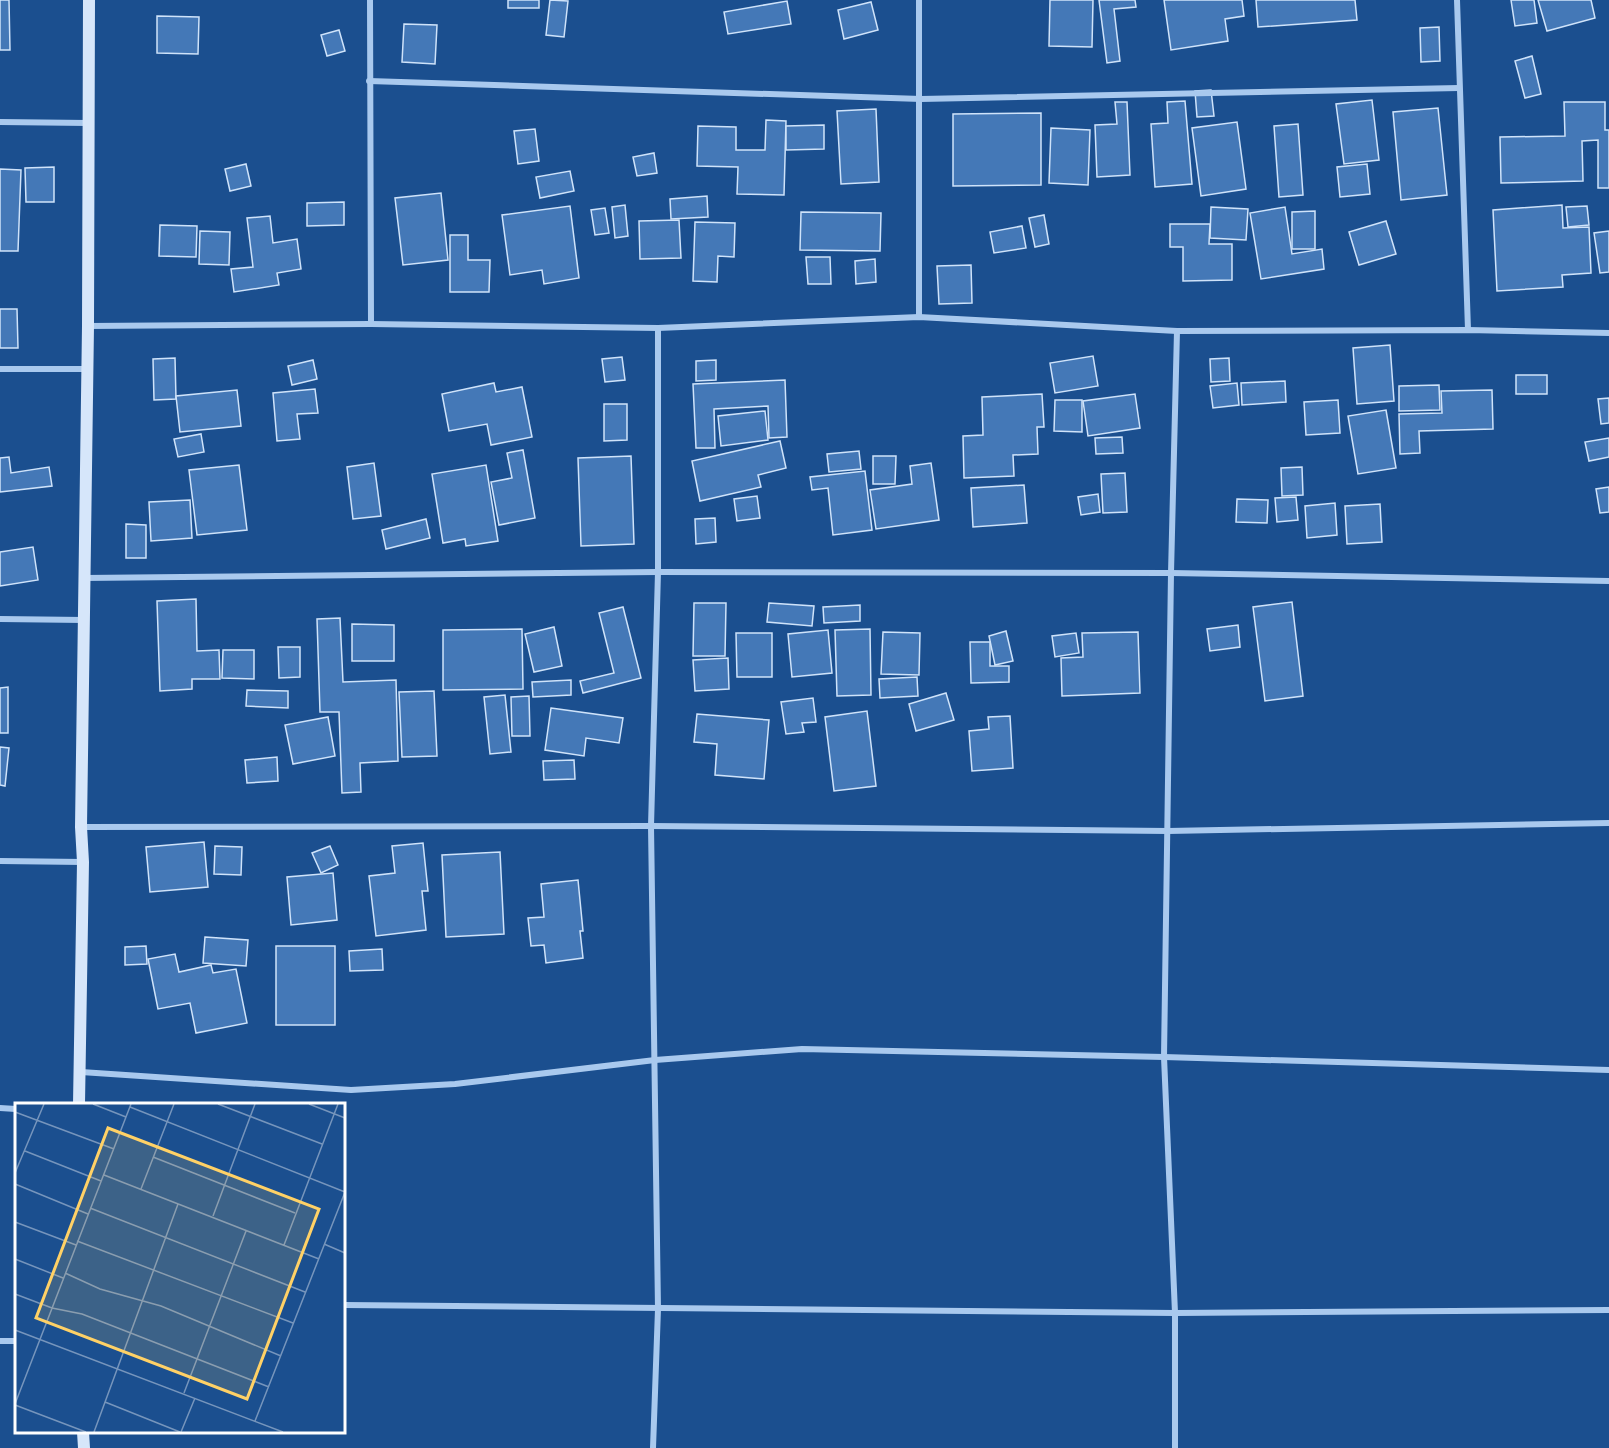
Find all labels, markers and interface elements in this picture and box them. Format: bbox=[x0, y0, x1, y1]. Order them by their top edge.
inset map bbox=[15, 1103, 345, 1433]

